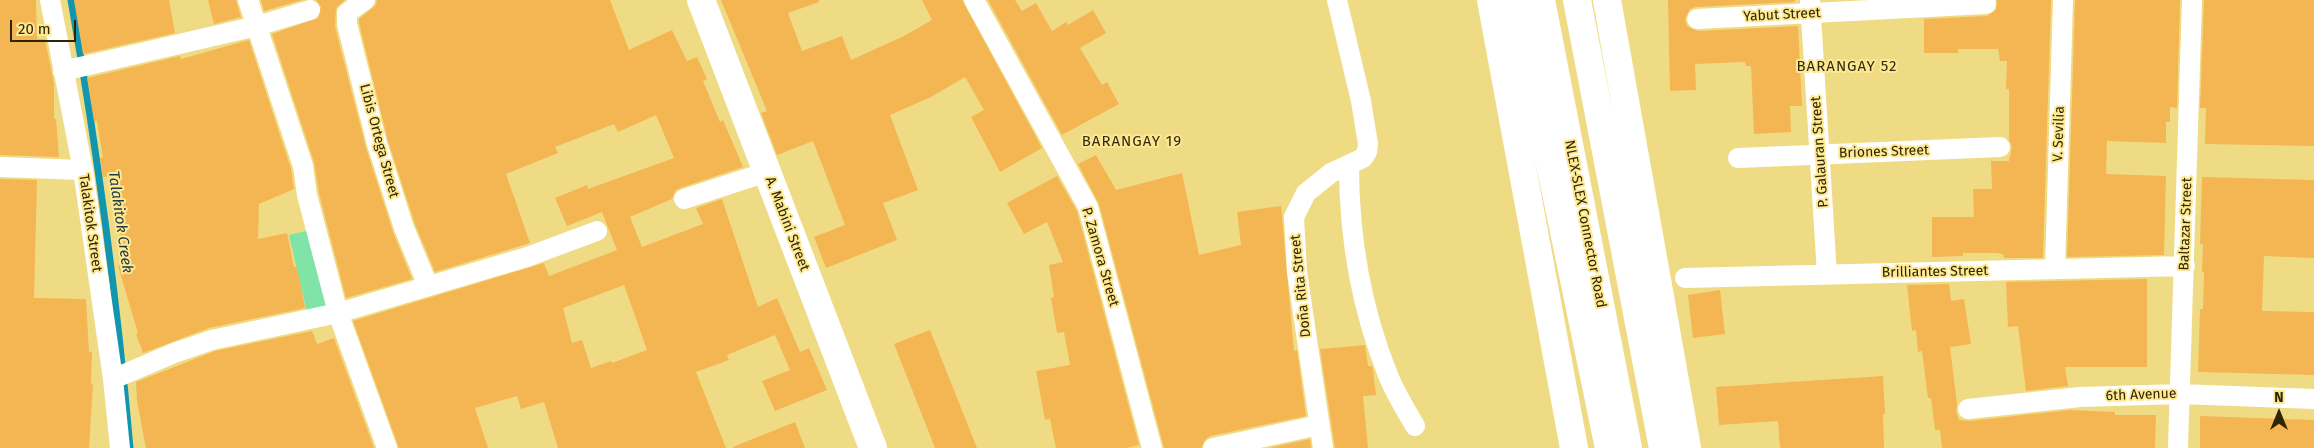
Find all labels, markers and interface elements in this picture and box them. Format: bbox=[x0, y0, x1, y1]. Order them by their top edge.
street label: Yabut Street bbox=[1743, 5, 1821, 25]
scale bar bbox=[12, 10, 79, 42]
text: 20 m bbox=[18, 20, 51, 38]
district label: BARANGAY 52 bbox=[1795, 58, 1899, 76]
street label: Libis Ortega Street bbox=[356, 82, 402, 200]
street label: P. Galauran Street bbox=[1808, 96, 1832, 208]
street label: V. Sevilia bbox=[2050, 106, 2068, 162]
district label: BARANGAY 19 bbox=[1080, 133, 1184, 151]
street label: NLEX-SLEX Connector Road bbox=[1560, 139, 1610, 309]
street label: Briones Street bbox=[1839, 142, 1929, 162]
water label: Talakitok Creek bbox=[104, 170, 136, 274]
street label: Talakitok Street bbox=[75, 173, 105, 273]
street label: A. Mabini Street bbox=[761, 174, 813, 274]
street label: Baltazar Street bbox=[2176, 177, 2196, 271]
street label: P. Zamora Street bbox=[1078, 205, 1122, 309]
street label: Doña Rita Street bbox=[1287, 234, 1315, 338]
street label: Brilliantes Street bbox=[1882, 263, 1988, 281]
street label: 6th Avenue bbox=[2105, 385, 2177, 405]
north arrow bbox=[2254, 388, 2304, 438]
text: N bbox=[2274, 389, 2284, 406]

